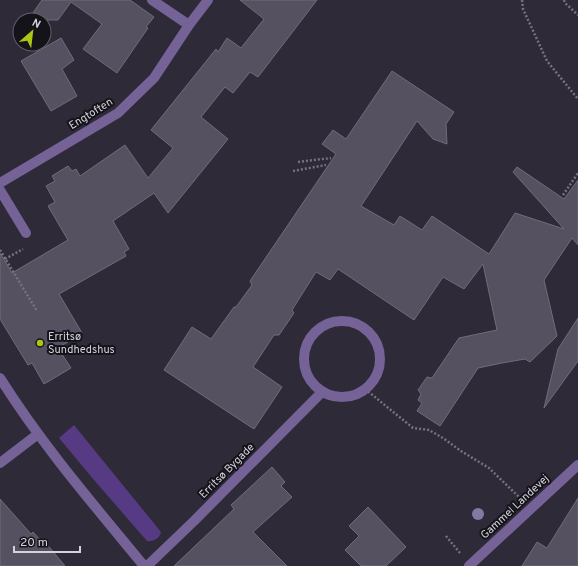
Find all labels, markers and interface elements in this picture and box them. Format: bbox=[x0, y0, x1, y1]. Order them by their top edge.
north arrow bbox=[12, 12, 52, 52]
text: N bbox=[29, 16, 43, 32]
street label: Engtoften bbox=[66, 95, 116, 133]
place label: Erritsø Sundhedshus bbox=[48, 330, 115, 357]
marker: Erritsø Sundhedshus bbox=[35, 338, 45, 348]
street label: Erritsø Bygade bbox=[196, 440, 258, 502]
street label: Gammel Landevej bbox=[478, 472, 552, 542]
scale bar bbox=[14, 528, 80, 554]
text: 20 m bbox=[20, 535, 48, 551]

